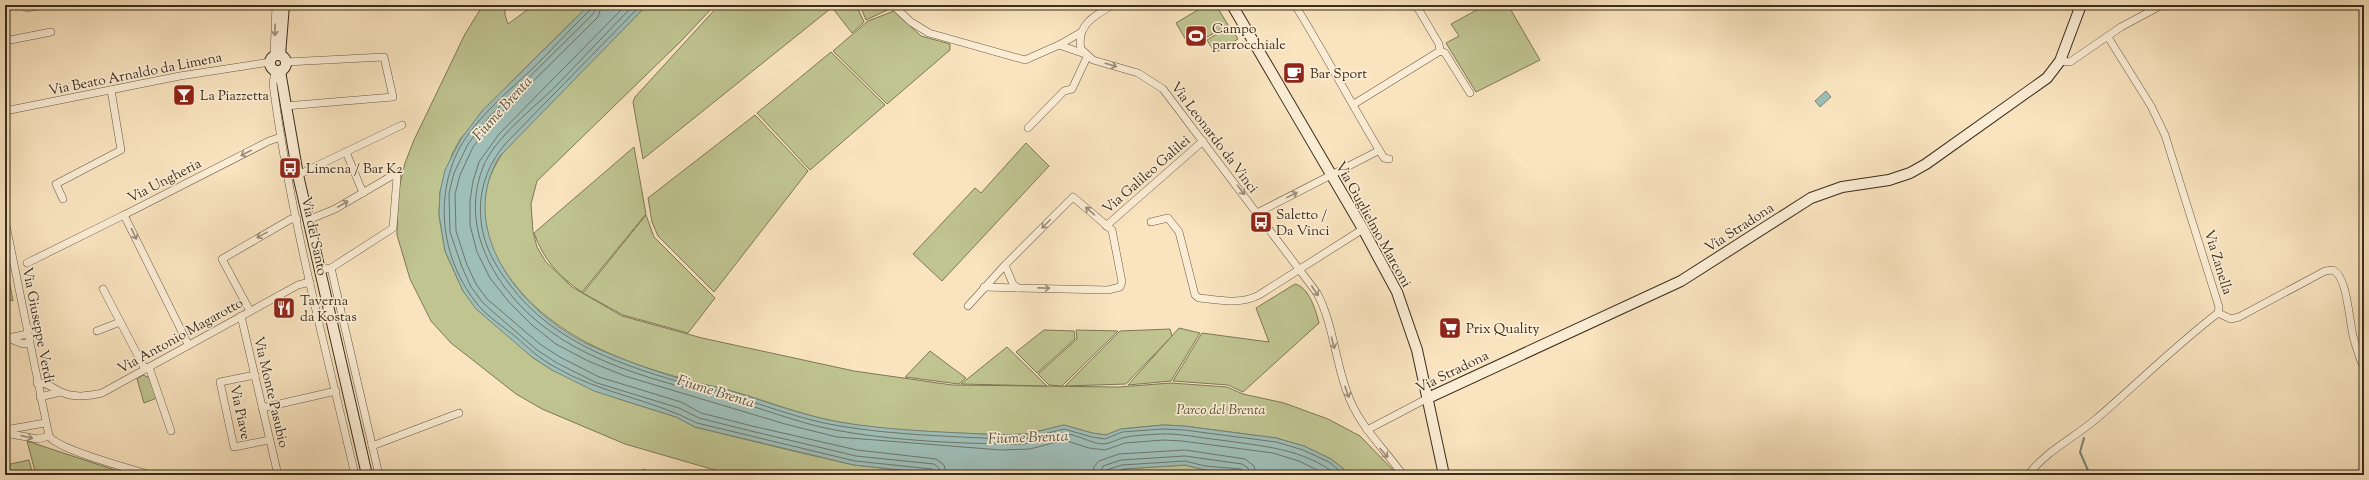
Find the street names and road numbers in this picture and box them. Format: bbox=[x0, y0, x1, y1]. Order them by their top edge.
street label: Via Beato Arnaldo da Limena bbox=[47, 48, 225, 102]
street label: Via Leonardo da Vinci bbox=[1165, 78, 1262, 198]
street label: Via Galileo Galilei bbox=[1099, 132, 1196, 219]
street label: Via Ungheria bbox=[124, 154, 206, 209]
street label: Via Guglielmo Marconi bbox=[1329, 158, 1415, 292]
street label: Via del Santo bbox=[295, 195, 331, 278]
street label: Via Stradona bbox=[1702, 199, 1779, 258]
street label: Via Zanella bbox=[2198, 228, 2237, 298]
street label: Via Giuseppe Verdi bbox=[16, 266, 58, 385]
street label: Via Antonio Magarotto bbox=[114, 294, 248, 380]
street label: Via Monte Pasubio bbox=[248, 335, 293, 450]
street label: Via Stradona bbox=[1413, 346, 1493, 399]
street label: Via Piave bbox=[224, 383, 255, 442]

